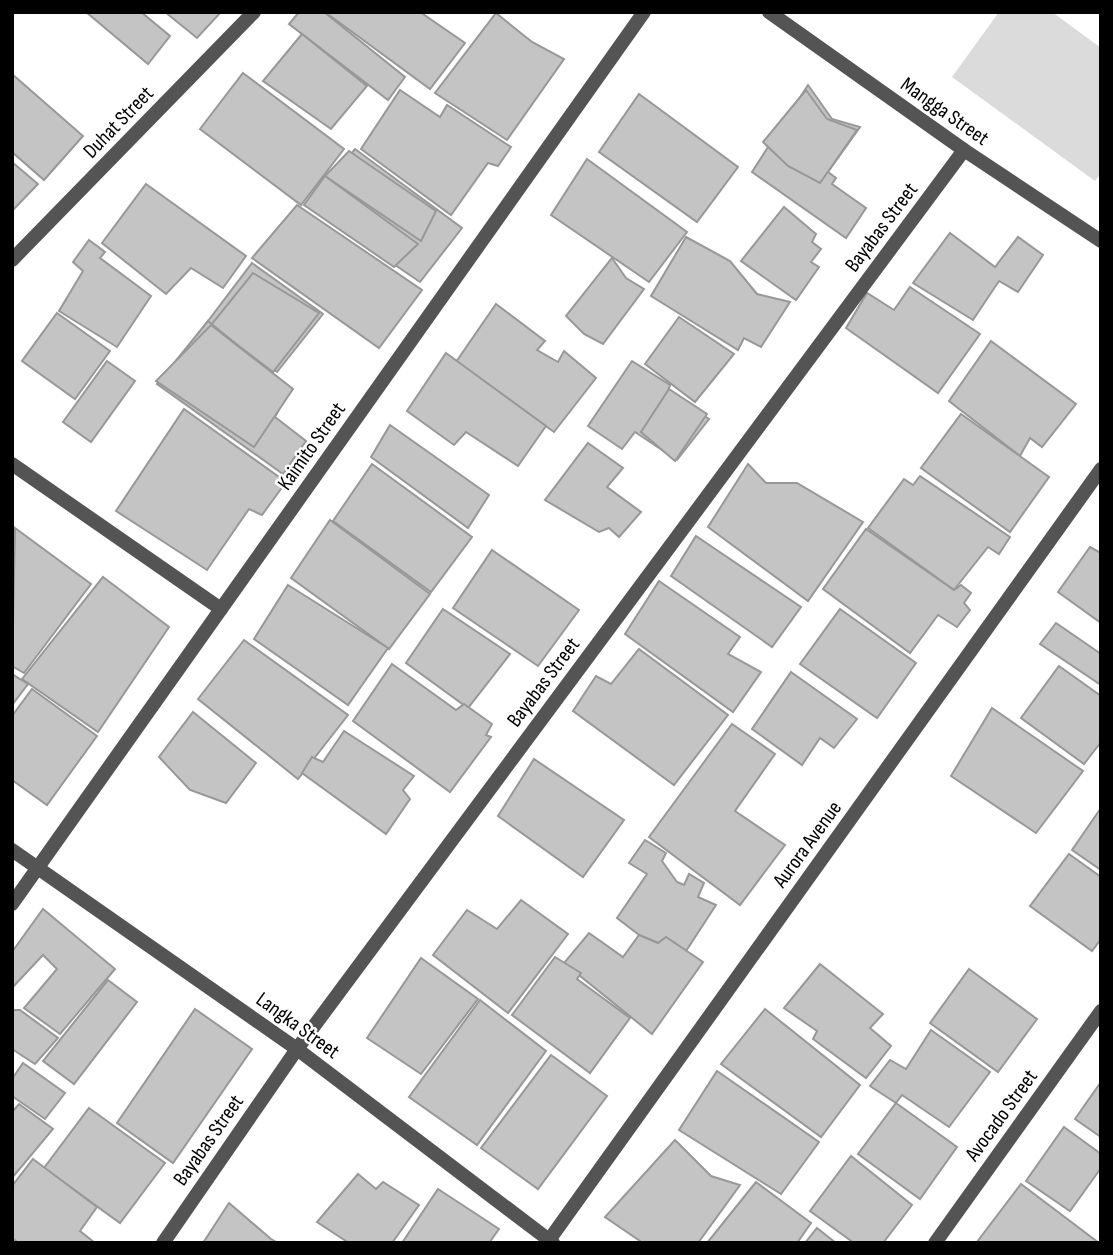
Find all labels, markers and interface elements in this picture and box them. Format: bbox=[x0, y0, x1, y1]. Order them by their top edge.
street label: Mangga Street bbox=[896, 72, 994, 151]
street label: Duhat Street bbox=[78, 81, 159, 163]
street label: Bayabas Street bbox=[840, 178, 923, 277]
street label: Kaimito Street bbox=[272, 398, 351, 495]
street label: Bayabas Street bbox=[502, 633, 585, 732]
street label: Aurora Avenue bbox=[767, 796, 847, 893]
street label: Langka Street bbox=[251, 987, 344, 1064]
street label: Avocado Street bbox=[959, 1065, 1043, 1167]
street label: Bayabas Street bbox=[168, 1090, 249, 1191]

